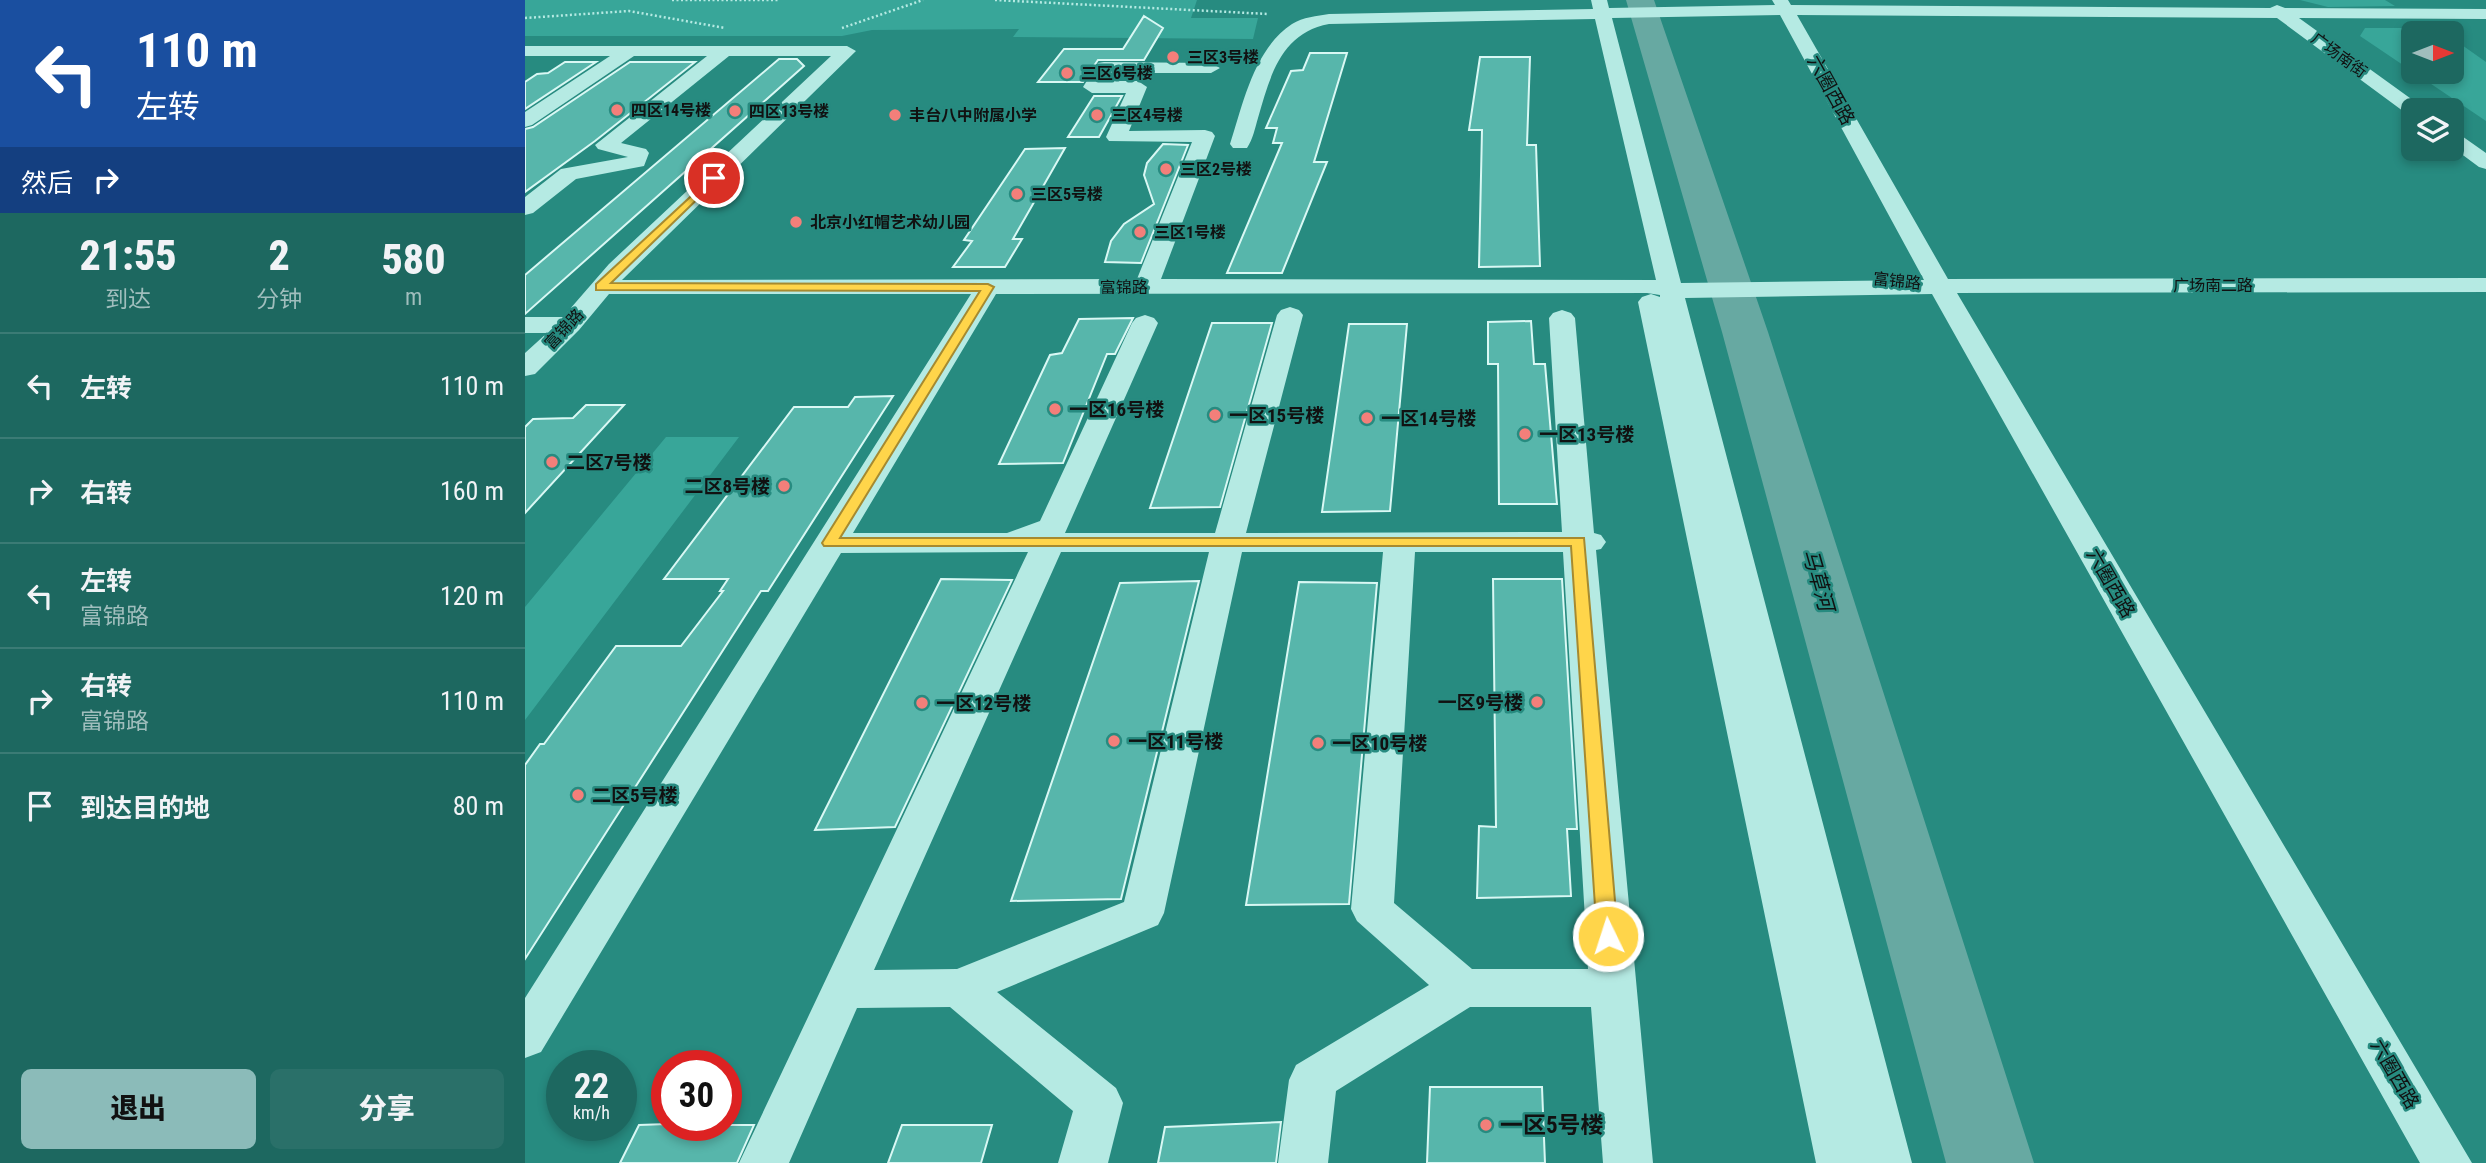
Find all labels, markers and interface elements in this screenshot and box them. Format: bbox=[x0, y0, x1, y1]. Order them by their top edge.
north arrow bbox=[2401, 21, 2464, 84]
map controls bbox=[2401, 21, 2464, 161]
text: 110 m bbox=[136, 22, 258, 79]
icon: left bbox=[21, 28, 112, 119]
street label: 广场南街 bbox=[2308, 29, 2370, 81]
place label: 三区3号楼 bbox=[1187, 48, 1259, 67]
marker: 三区3号楼 bbox=[1165, 49, 1181, 65]
street label: 六圈西路 bbox=[1803, 51, 1859, 129]
place label: 三区6号楼 bbox=[1081, 64, 1153, 83]
marker: 三区6号楼 bbox=[1059, 65, 1075, 81]
text: 左转 bbox=[136, 88, 200, 126]
button: layers bbox=[2401, 98, 2464, 161]
place label: 四区14号楼 bbox=[631, 101, 711, 120]
marker: 四区14号楼 bbox=[609, 102, 625, 118]
place label: 四区13号楼 bbox=[749, 102, 829, 121]
marker: 四区13号楼 bbox=[727, 103, 743, 119]
place label: 丰台八中附属小学 bbox=[909, 106, 1037, 125]
place label: 三区4号楼 bbox=[1111, 106, 1183, 125]
marker: 丰台八中附属小学 bbox=[887, 107, 903, 123]
marker: 三区4号楼 bbox=[1089, 107, 1105, 123]
pin bbox=[684, 148, 744, 208]
icon: arrive bbox=[695, 159, 733, 197]
place label: 三区2号楼 bbox=[1180, 160, 1252, 179]
icon: right bbox=[87, 161, 125, 199]
marker: 三区2号楼 bbox=[1158, 161, 1174, 177]
text: 然后 bbox=[21, 168, 73, 198]
place label: 三区5号楼 bbox=[1031, 185, 1103, 204]
marker: 三区5号楼 bbox=[1009, 186, 1025, 202]
place label: 北京小红帽艺术幼儿园 bbox=[810, 213, 970, 232]
marker: 北京小红帽艺术幼儿园 bbox=[788, 214, 804, 230]
place label: 三区1号楼 bbox=[1154, 223, 1226, 242]
marker: 三区1号楼 bbox=[1132, 224, 1148, 240]
text: 21:55 bbox=[79, 231, 177, 280]
text: 2 bbox=[268, 231, 290, 280]
text: 580 bbox=[382, 235, 446, 284]
street label: 富锦路 bbox=[1872, 269, 1922, 293]
street label: 广场南二路 bbox=[2173, 276, 2253, 295]
street label: 富锦路 bbox=[1100, 278, 1148, 297]
text: m bbox=[405, 284, 422, 311]
text: 到达 bbox=[105, 286, 151, 313]
text: 分钟 bbox=[256, 286, 302, 313]
street label: 富锦路 bbox=[541, 305, 587, 353]
icon: left bbox=[21, 367, 59, 405]
text: 110 m bbox=[440, 371, 504, 401]
text: 左转 bbox=[80, 373, 132, 403]
place label: 一区16号楼 bbox=[1069, 398, 1164, 421]
marker: 一区16号楼 bbox=[1047, 401, 1063, 417]
place label: 一区15号楼 bbox=[1229, 404, 1324, 427]
marker: 一区15号楼 bbox=[1207, 407, 1223, 423]
place label: 一区14号楼 bbox=[1381, 407, 1476, 430]
marker: 一区14号楼 bbox=[1359, 410, 1375, 426]
place label: 一区13号楼 bbox=[1539, 423, 1634, 446]
marker: 一区13号楼 bbox=[1517, 426, 1533, 442]
place label: 二区7号楼 bbox=[566, 451, 652, 474]
marker: 二区7号楼 bbox=[544, 454, 560, 470]
icon: right bbox=[21, 472, 59, 510]
place label: 二区8号楼 bbox=[684, 475, 770, 498]
text: 160 m bbox=[440, 476, 504, 506]
text: 右转 bbox=[80, 478, 132, 508]
marker: 二区8号楼 bbox=[776, 478, 792, 494]
street label: 六圈西路 bbox=[2082, 544, 2140, 622]
water label: 马草河 bbox=[1798, 546, 1839, 617]
text: 左转 bbox=[80, 566, 132, 596]
icon: left bbox=[21, 577, 59, 615]
text: 120 m bbox=[440, 581, 504, 611]
text: 富锦路 bbox=[80, 603, 149, 630]
text: 右转 bbox=[80, 671, 132, 701]
icon: right bbox=[21, 682, 59, 720]
text: 110 m bbox=[440, 686, 504, 716]
place label: 一区9号楼 bbox=[1437, 691, 1523, 714]
place label: 一区12号楼 bbox=[936, 692, 1031, 715]
marker: 一区9号楼 bbox=[1529, 694, 1545, 710]
marker: 一区12号楼 bbox=[914, 695, 930, 711]
text: 富锦路 bbox=[80, 708, 149, 735]
place label: 一区11号楼 bbox=[1128, 730, 1223, 753]
place label: 一区10号楼 bbox=[1332, 732, 1427, 755]
marker: 一区11号楼 bbox=[1106, 733, 1122, 749]
marker: 一区10号楼 bbox=[1310, 735, 1326, 751]
place label: 二区5号楼 bbox=[592, 784, 678, 807]
icon: arrive bbox=[21, 787, 59, 825]
marker: 二区5号楼 bbox=[570, 787, 586, 803]
text: 80 m bbox=[453, 791, 504, 821]
text: 到达目的地 bbox=[80, 793, 210, 823]
position arrow bbox=[1571, 899, 1645, 973]
street label: 六圈西路 bbox=[2366, 1035, 2424, 1113]
speed limit sign: 30 bbox=[651, 1050, 742, 1141]
text: 22 bbox=[574, 1066, 609, 1107]
button: 退出 bbox=[21, 1069, 256, 1149]
button: 分享 bbox=[270, 1069, 504, 1149]
text: km/h bbox=[573, 1102, 610, 1123]
place label: 一区5号楼 bbox=[1500, 1112, 1604, 1139]
marker: 一区5号楼 bbox=[1478, 1117, 1494, 1133]

